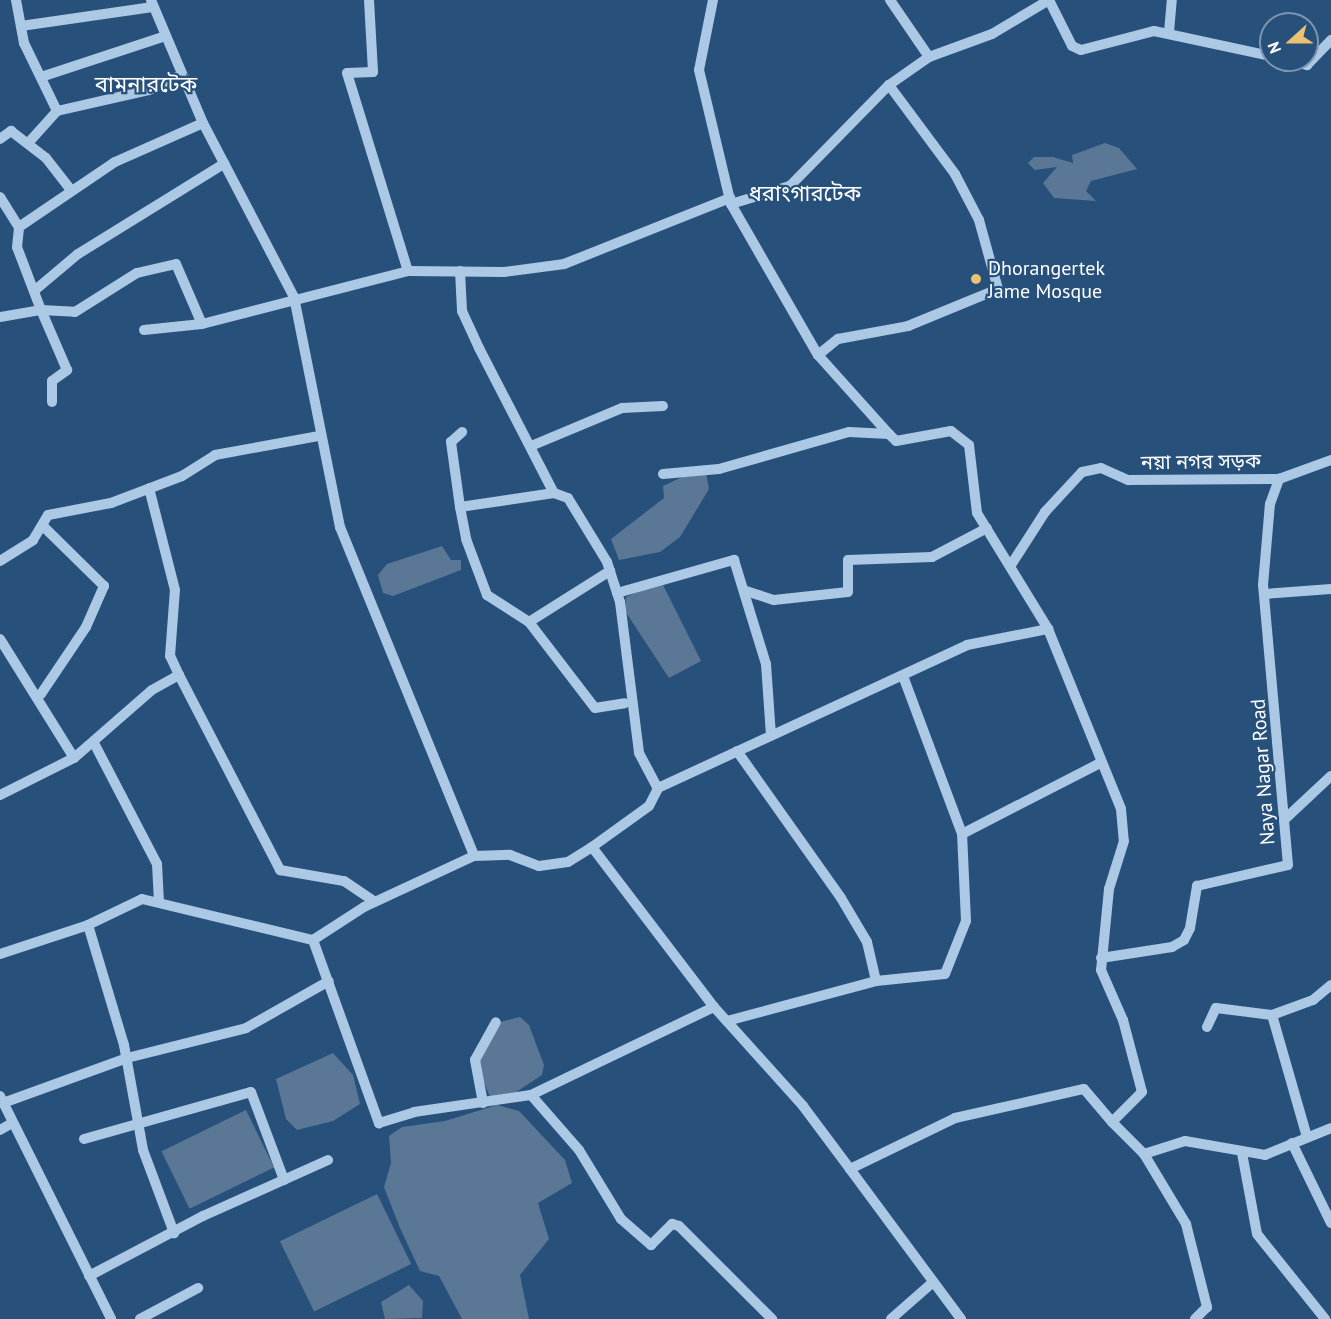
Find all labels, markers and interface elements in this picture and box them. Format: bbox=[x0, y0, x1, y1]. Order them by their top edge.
north arrow bbox=[1259, 12, 1319, 72]
text: N bbox=[1263, 39, 1285, 56]
district label: বামনারটেক bbox=[95, 72, 197, 98]
district label: ধরাংগারটেক bbox=[749, 181, 861, 207]
place label: Dhorangertek Jame Mosque bbox=[988, 256, 1105, 303]
marker: Dhorangertek Jame Mosque bbox=[969, 272, 983, 286]
street label: নয়া নগর সড়ক bbox=[1141, 449, 1261, 475]
street label: Naya Nagar Road bbox=[1246, 698, 1280, 846]

